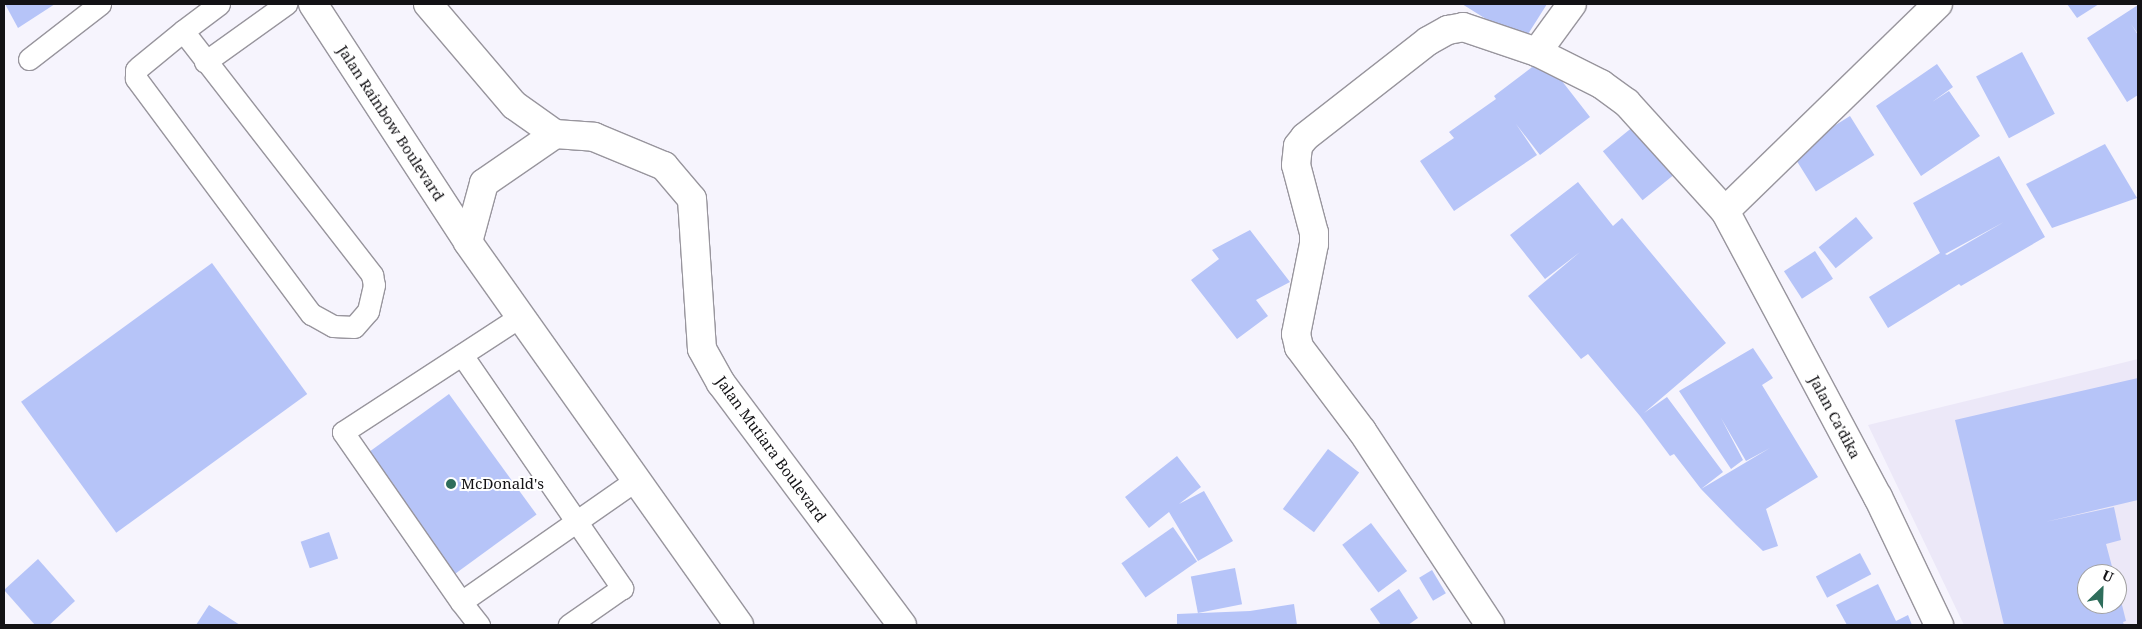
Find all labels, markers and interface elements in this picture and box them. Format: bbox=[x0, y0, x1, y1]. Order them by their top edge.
street label: Jalan Rainbow Boulevard bbox=[334, 42, 448, 204]
street label: Jalan Ca'dika bbox=[1806, 372, 1864, 462]
street label: Jalan Mutiara Boulevard bbox=[712, 373, 830, 525]
place label: McDonald's bbox=[461, 475, 544, 493]
marker: McDonald's bbox=[445, 478, 457, 490]
north arrow bbox=[2077, 564, 2127, 614]
text: U bbox=[2099, 565, 2117, 587]

